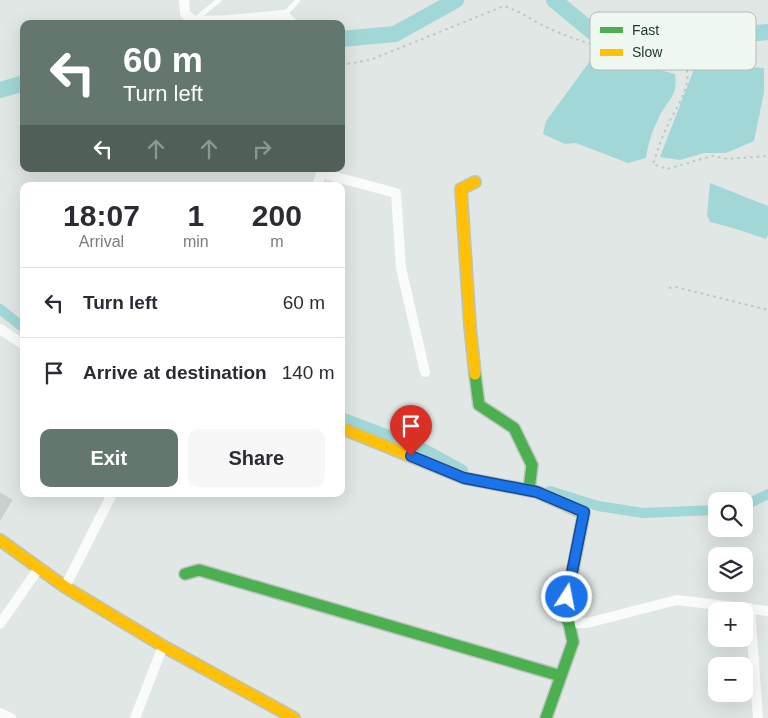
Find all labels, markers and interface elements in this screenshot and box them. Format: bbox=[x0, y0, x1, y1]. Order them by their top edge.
legend bbox=[590, 12, 756, 70]
text: Fast bbox=[632, 22, 659, 38]
icon: left bbox=[40, 40, 105, 105]
text: 60 m bbox=[123, 40, 203, 79]
text: Slow bbox=[632, 44, 663, 60]
text: Turn left bbox=[123, 81, 203, 106]
icon: left bbox=[89, 135, 117, 163]
icon: ahead bbox=[142, 135, 170, 163]
icon: ahead bbox=[195, 135, 223, 163]
icon: right bbox=[248, 135, 276, 163]
text: 18:07 bbox=[63, 199, 140, 232]
text: 1 bbox=[187, 199, 204, 232]
text: 200 bbox=[252, 199, 302, 232]
text: Arrival bbox=[79, 233, 124, 250]
text: min bbox=[183, 233, 209, 250]
text: m bbox=[270, 233, 283, 250]
icon: left bbox=[40, 289, 68, 317]
text: Turn left bbox=[83, 292, 158, 313]
text: 60 m bbox=[283, 292, 325, 313]
icon: arrive bbox=[40, 359, 68, 387]
text: Arrive at destination bbox=[83, 362, 267, 383]
text: 140 m bbox=[282, 362, 335, 383]
pin bbox=[390, 405, 432, 456]
icon: arrive bbox=[397, 412, 425, 440]
button: Exit bbox=[40, 429, 178, 487]
button: Share bbox=[188, 429, 325, 487]
map controls bbox=[708, 492, 753, 702]
button: search bbox=[708, 492, 753, 537]
button: layers bbox=[708, 547, 753, 592]
position arrow bbox=[540, 570, 592, 622]
button: + bbox=[708, 602, 753, 647]
button: − bbox=[708, 657, 753, 702]

